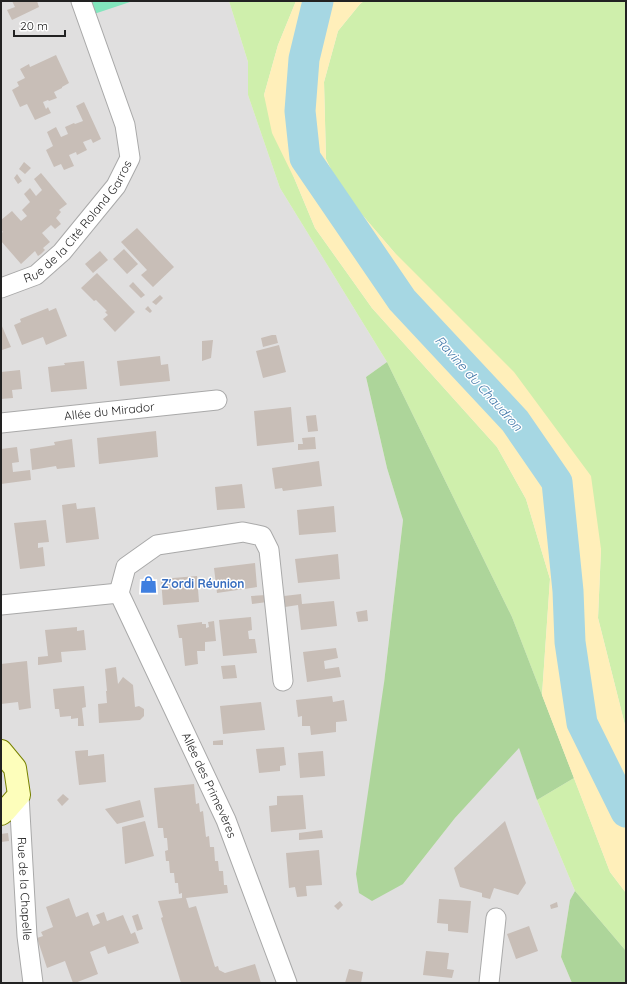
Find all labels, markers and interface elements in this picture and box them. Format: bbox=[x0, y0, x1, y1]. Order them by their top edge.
scale bar bbox=[14, 12, 65, 38]
text: 20 m bbox=[20, 18, 48, 33]
street label: Rue de la Cité Roland Garros bbox=[21, 157, 135, 286]
water label: Ravine du Chaudron bbox=[432, 332, 526, 434]
street label: Allée du Mirador bbox=[63, 399, 156, 423]
shop icon: Z'ordi Réunion bbox=[138, 574, 158, 594]
place label: Z'ordi Réunion bbox=[161, 576, 244, 591]
street label: Allée des Primevères bbox=[179, 730, 240, 840]
street label: Rue de la Chapelle bbox=[14, 837, 36, 942]

